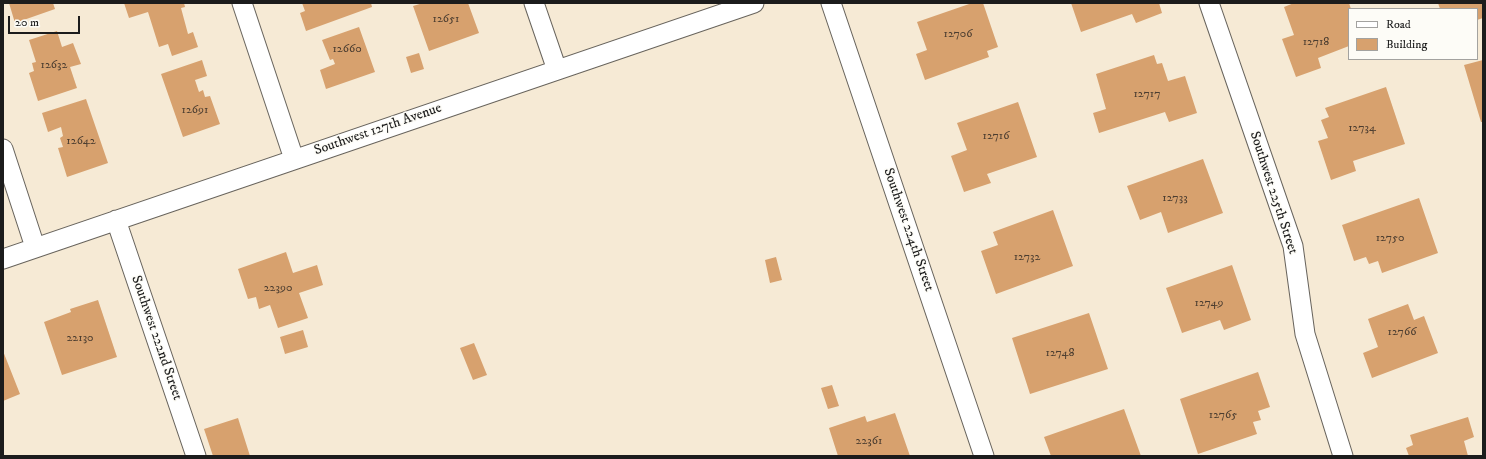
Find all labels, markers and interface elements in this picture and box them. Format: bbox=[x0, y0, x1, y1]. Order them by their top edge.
scale bar bbox=[10, 8, 82, 34]
legend bbox=[1348, 8, 1478, 60]
house number: 12651 bbox=[433, 13, 459, 27]
text: 20 m bbox=[15, 15, 39, 30]
text: Road bbox=[1386, 17, 1411, 32]
house number: 12706 bbox=[943, 28, 973, 42]
house number: 12718 bbox=[1303, 36, 1329, 50]
text: Building bbox=[1386, 37, 1427, 52]
house number: 12660 bbox=[332, 43, 362, 57]
house number: 12632 bbox=[41, 59, 67, 73]
house number: 12717 bbox=[1133, 88, 1161, 102]
street label: Southwest 127th Avenue bbox=[312, 100, 444, 160]
house number: 12691 bbox=[182, 104, 208, 118]
house number: 12734 bbox=[1348, 122, 1376, 136]
street label: Southwest 225th Street bbox=[1245, 129, 1301, 257]
house number: 12716 bbox=[983, 130, 1009, 144]
house number: 12642 bbox=[66, 135, 96, 149]
street label: Southwest 224th Street bbox=[879, 166, 937, 294]
house number: 12733 bbox=[1162, 192, 1188, 206]
house number: 12750 bbox=[1376, 232, 1404, 246]
house number: 12732 bbox=[1014, 251, 1040, 265]
street label: Southwest 222nd Street bbox=[127, 274, 185, 402]
house number: 22390 bbox=[264, 282, 292, 296]
house number: 12749 bbox=[1194, 297, 1224, 311]
house number: 12766 bbox=[1388, 326, 1416, 340]
house number: 22130 bbox=[66, 332, 94, 346]
house number: 12748 bbox=[1045, 347, 1075, 361]
house number: 12765 bbox=[1209, 409, 1237, 423]
house number: 22361 bbox=[856, 435, 882, 449]

